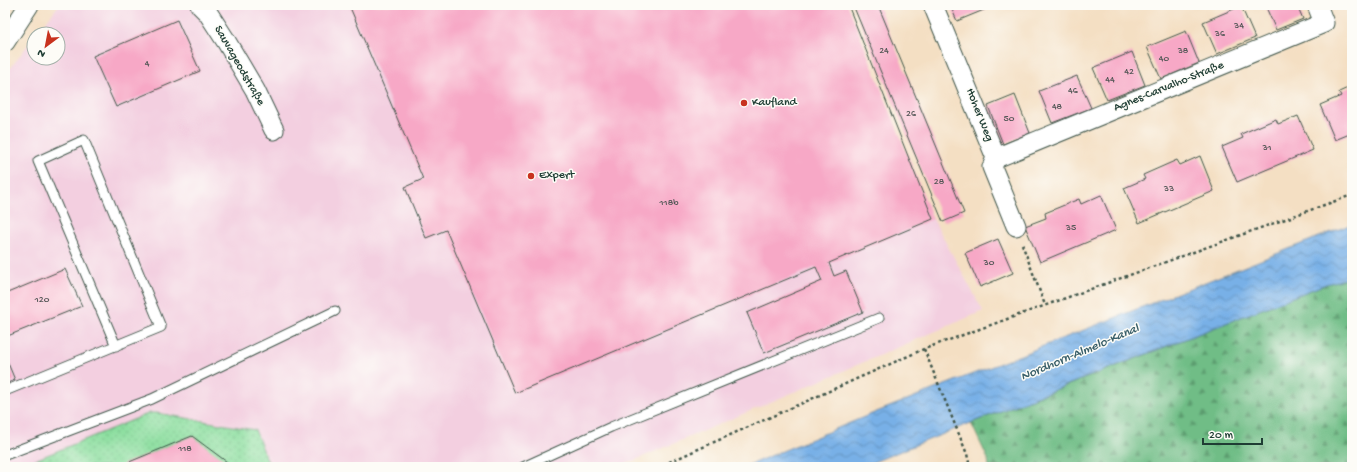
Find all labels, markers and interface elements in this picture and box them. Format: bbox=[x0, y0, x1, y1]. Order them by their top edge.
house number: 34 bbox=[1233, 20, 1244, 32]
street label: Sauvageodstraße bbox=[210, 24, 268, 109]
north arrow bbox=[26, 26, 66, 66]
house number: 36 bbox=[1214, 28, 1226, 40]
house number: 24 bbox=[879, 45, 889, 57]
house number: 38 bbox=[1177, 45, 1189, 57]
text: N bbox=[36, 46, 48, 60]
house number: 40 bbox=[1159, 53, 1170, 65]
house number: 4 bbox=[145, 58, 150, 70]
street label: Agnes-Carvalho-Straße bbox=[1112, 58, 1227, 115]
house number: 42 bbox=[1124, 66, 1134, 78]
house number: 44 bbox=[1105, 74, 1115, 86]
house number: 46 bbox=[1068, 85, 1079, 97]
street label: Hoher Weg bbox=[962, 86, 996, 144]
place label: Kaufland bbox=[752, 96, 798, 110]
marker: Kaufland bbox=[739, 98, 749, 108]
house number: 48 bbox=[1052, 101, 1063, 113]
house number: 26 bbox=[906, 108, 917, 120]
house number: 50 bbox=[1004, 113, 1015, 125]
house number: 31 bbox=[1261, 142, 1272, 154]
place label: Expert bbox=[539, 169, 575, 183]
marker: Expert bbox=[526, 171, 536, 181]
house number: 28 bbox=[934, 176, 945, 188]
house number: 33 bbox=[1163, 183, 1174, 195]
house number: 118b bbox=[659, 197, 679, 209]
house number: 35 bbox=[1065, 222, 1076, 234]
house number: 30 bbox=[983, 257, 995, 269]
house number: 120 bbox=[34, 294, 50, 306]
water label: Nordhorn-Almelo-Kanal bbox=[1019, 321, 1142, 385]
scale bar bbox=[1203, 420, 1262, 446]
text: 20 m bbox=[1209, 429, 1234, 443]
house number: 118 bbox=[177, 443, 192, 455]

